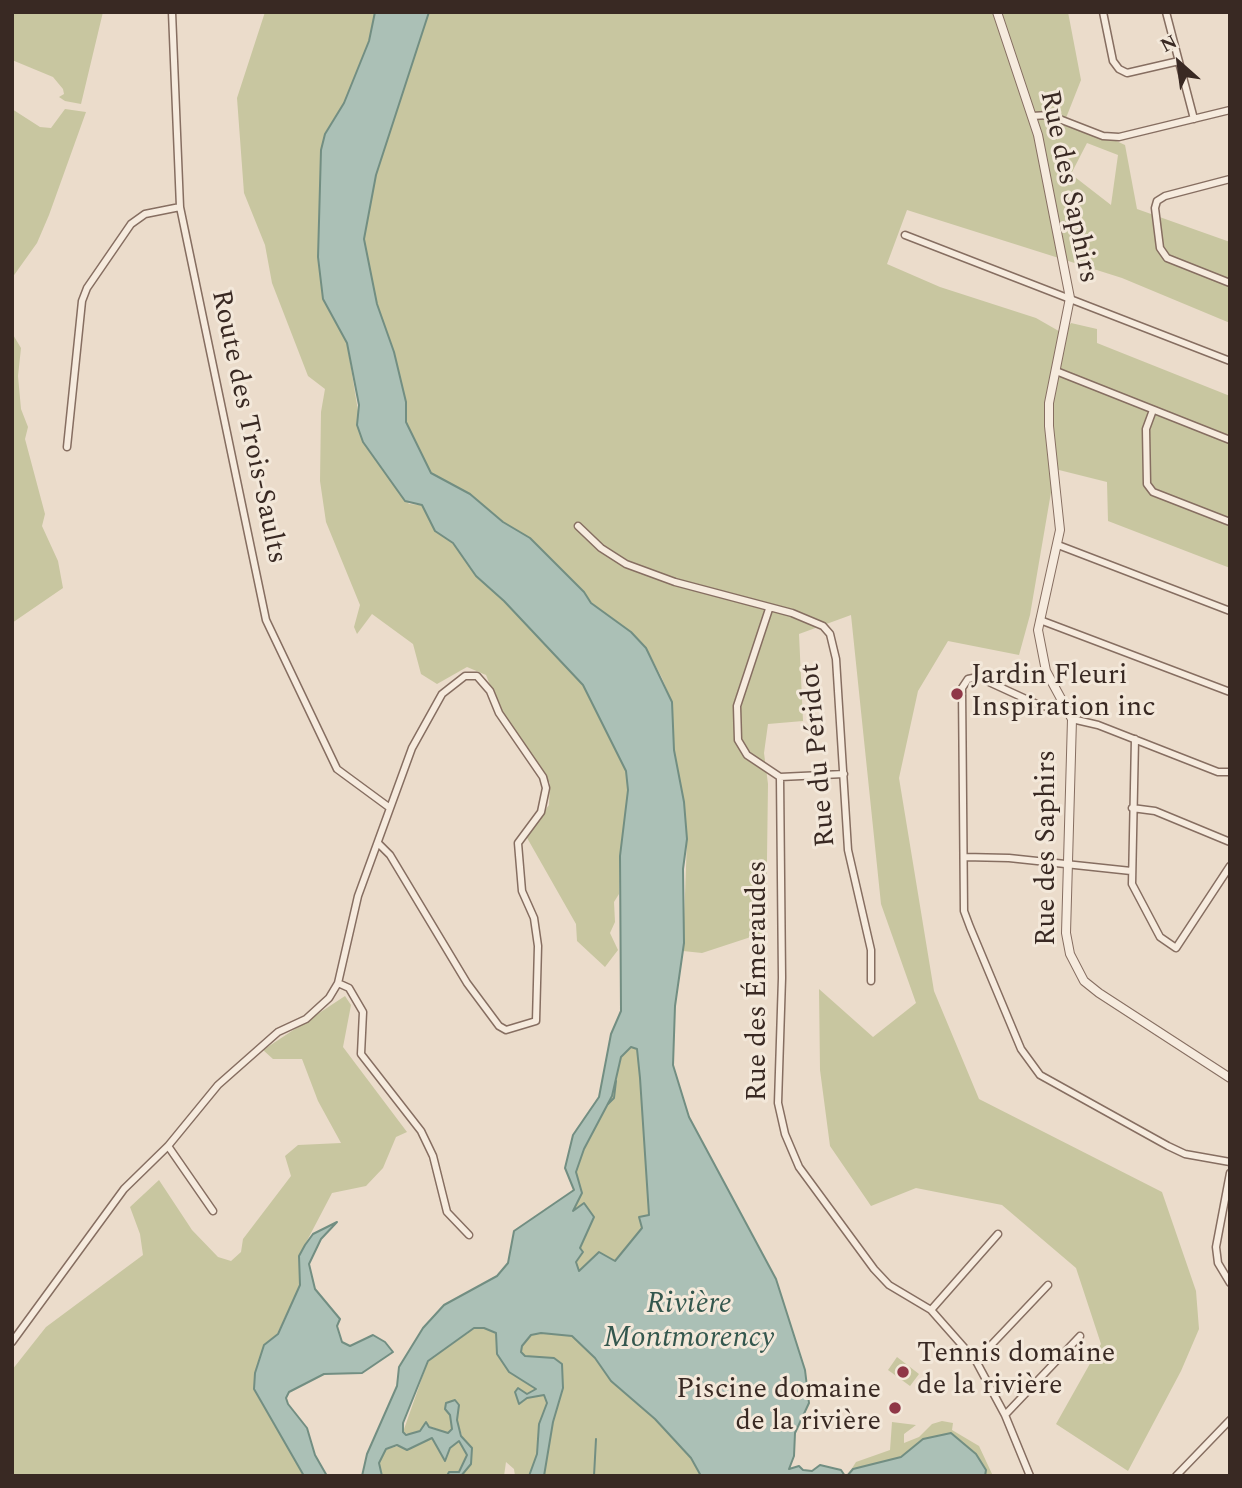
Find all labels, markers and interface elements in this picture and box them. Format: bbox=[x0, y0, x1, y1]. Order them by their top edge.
north arrow bbox=[1144, 28, 1214, 98]
text: N bbox=[1155, 28, 1183, 60]
street label: Rue des Saphirs bbox=[1030, 88, 1104, 286]
street label: Route des Trois-Saults bbox=[202, 287, 292, 567]
place label: Jardin Fleuri Inspiration inc bbox=[971, 661, 1156, 727]
street label: Rue du Péridot bbox=[795, 662, 845, 848]
marker: Jardin Fleuri Inspiration inc bbox=[949, 686, 965, 702]
street label: Rue des Saphirs bbox=[1032, 750, 1066, 946]
street label: Rue des Émeraudes bbox=[743, 860, 777, 1102]
water label: Rivière Montmorency bbox=[604, 1288, 774, 1358]
place label: Tennis domaine de la rivière bbox=[917, 1339, 1115, 1405]
marker: Tennis domaine de la rivière bbox=[895, 1364, 911, 1380]
place label: Piscine domaine de la rivière bbox=[676, 1375, 881, 1441]
marker: Piscine domaine de la rivière bbox=[887, 1400, 903, 1416]

